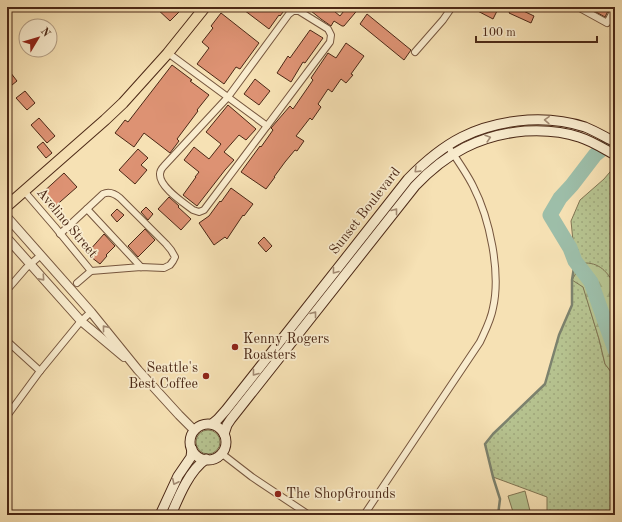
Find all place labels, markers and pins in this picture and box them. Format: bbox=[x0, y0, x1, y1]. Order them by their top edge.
place label: Kenny Rogers Roasters bbox=[243, 332, 329, 362]
marker: Kenny Rogers Roasters bbox=[230, 342, 240, 352]
place label: Seattle's Best Coffee bbox=[129, 361, 198, 391]
marker: Seattle's Best Coffee bbox=[201, 371, 211, 381]
place label: The ShopGrounds bbox=[286, 487, 396, 501]
marker: The ShopGrounds bbox=[273, 489, 283, 499]

